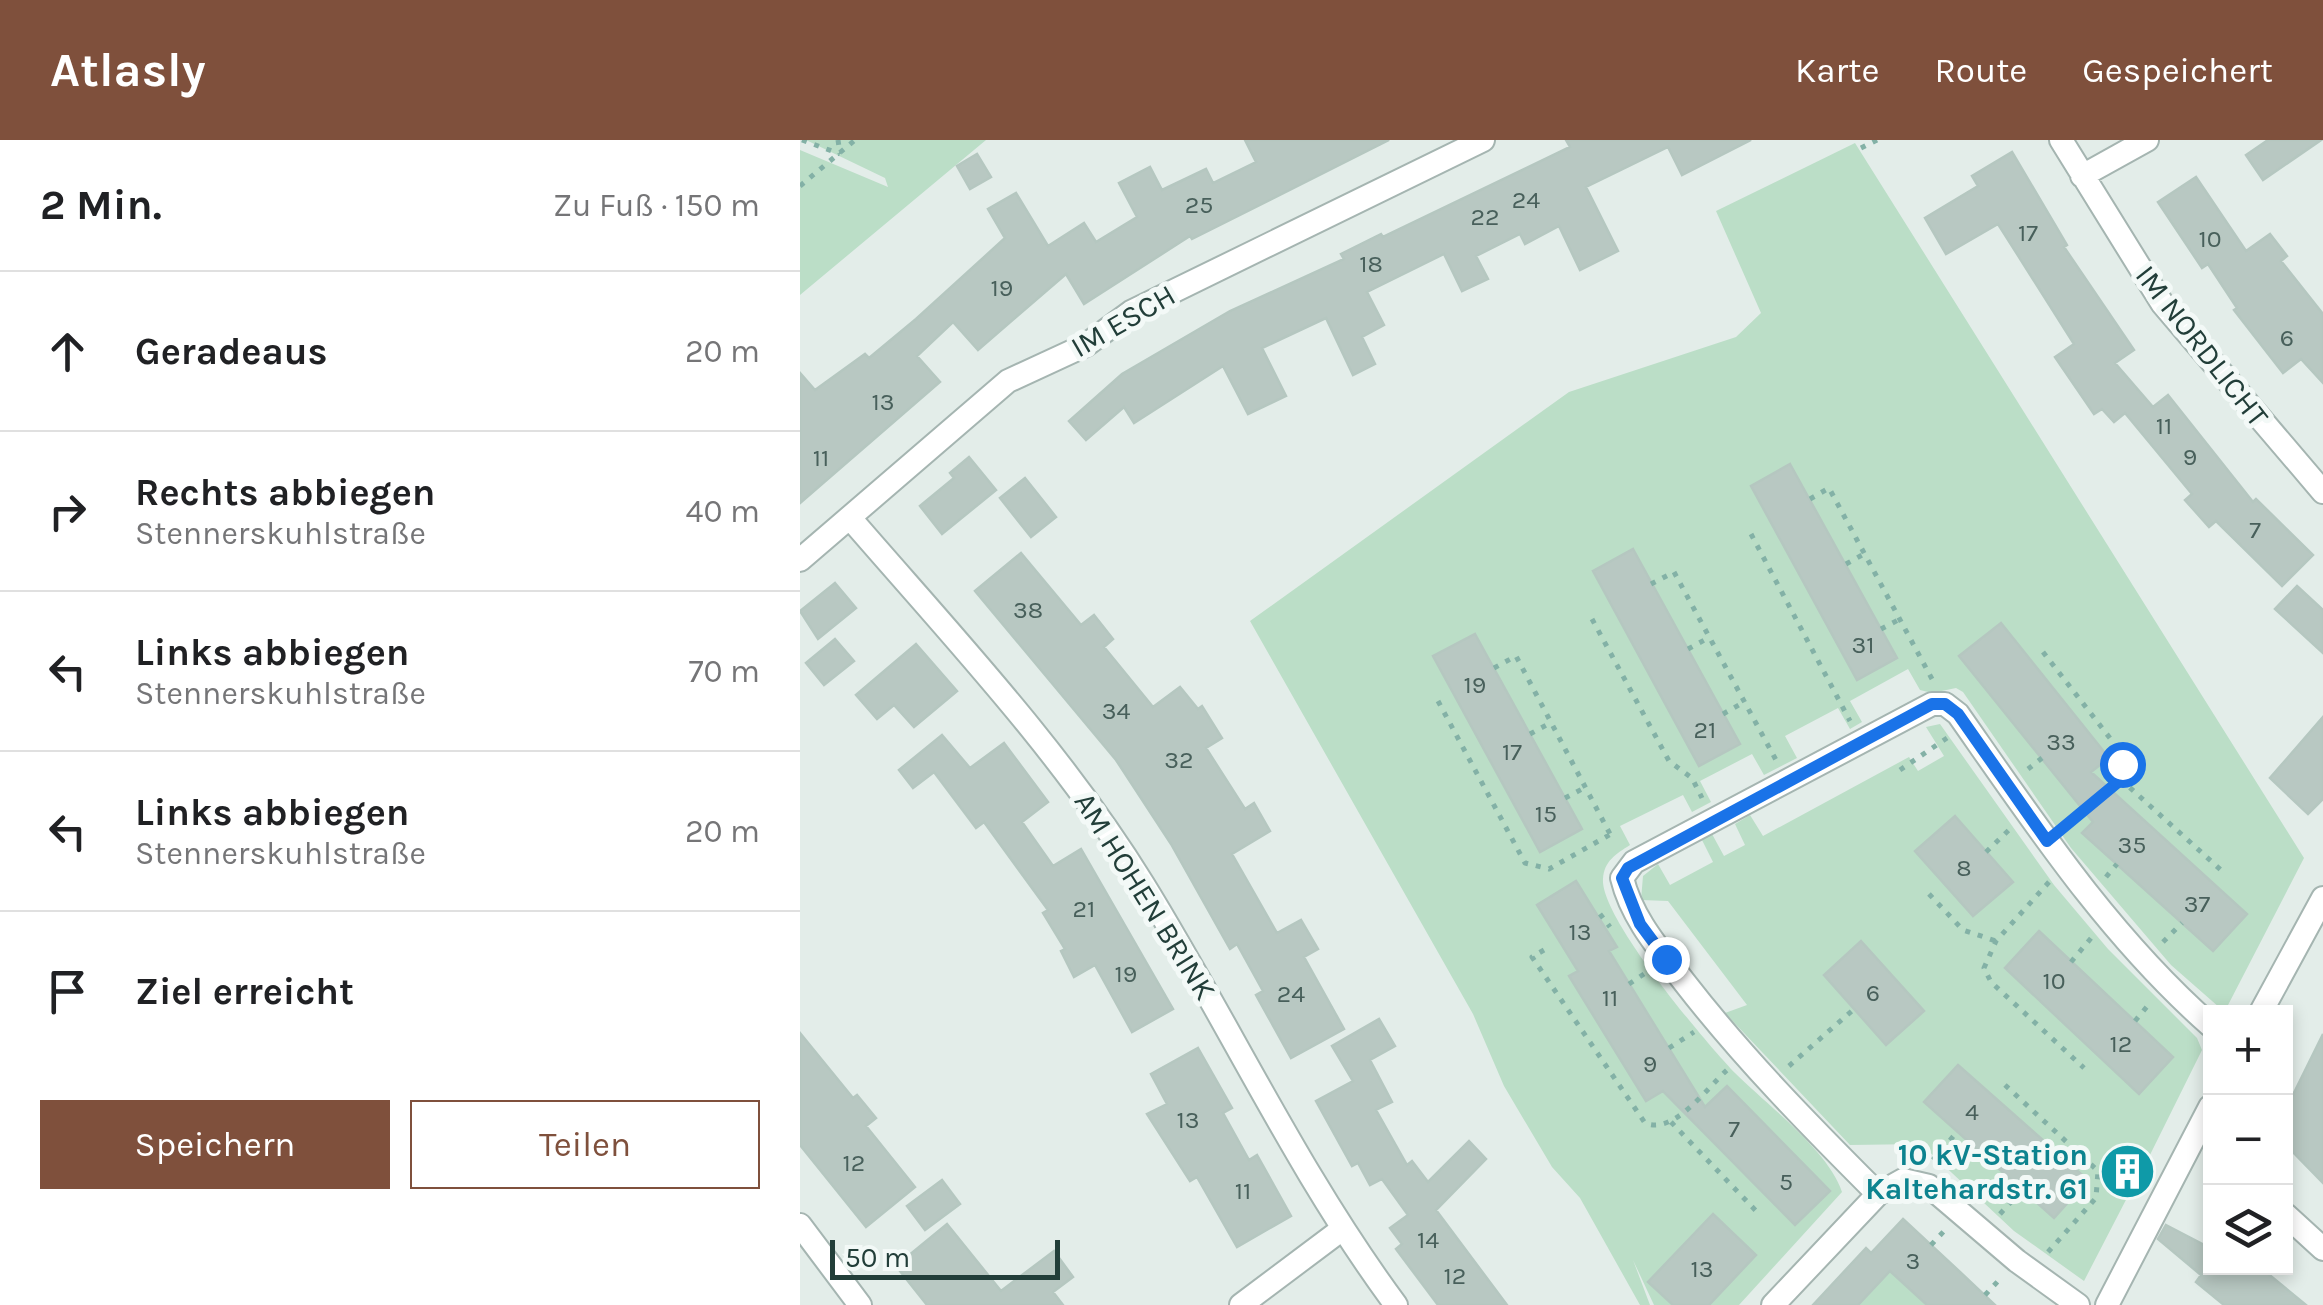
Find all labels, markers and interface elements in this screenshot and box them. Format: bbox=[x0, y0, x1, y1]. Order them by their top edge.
text: Atlasly bbox=[50, 42, 206, 98]
text: Karte bbox=[1795, 50, 1879, 91]
text: Route bbox=[1934, 50, 2027, 91]
text: Gespeichert bbox=[2082, 50, 2273, 91]
text: 2 Min. bbox=[40, 180, 162, 230]
house number: 24 bbox=[1512, 185, 1540, 214]
text: Zu Fuß · 150 m bbox=[553, 187, 760, 224]
house number: 25 bbox=[1185, 190, 1213, 219]
house number: 22 bbox=[1471, 202, 1499, 231]
house number: 17 bbox=[2018, 218, 2038, 247]
house number: 10 bbox=[2198, 224, 2222, 253]
house number: 18 bbox=[1359, 249, 1383, 278]
street label: IM NORDLICHT bbox=[2128, 258, 2276, 434]
house number: 19 bbox=[991, 273, 1013, 302]
street label: IM ESCH bbox=[1064, 277, 1182, 365]
house number: 6 bbox=[2280, 323, 2294, 352]
icon: ahead bbox=[40, 324, 95, 379]
text: Geradeaus bbox=[135, 329, 328, 374]
text: 20 m bbox=[685, 333, 760, 370]
house number: 13 bbox=[871, 387, 895, 416]
house number: 11 bbox=[2156, 411, 2172, 440]
house number: 9 bbox=[2183, 442, 2197, 471]
house number: 11 bbox=[813, 443, 829, 472]
text: Rechts abbiegen bbox=[135, 470, 435, 515]
icon: right bbox=[40, 484, 95, 539]
text: 40 m bbox=[686, 493, 760, 530]
text: Stennerskuhlstraße bbox=[135, 515, 426, 552]
house number: 7 bbox=[2249, 515, 2261, 544]
house number: 38 bbox=[1013, 595, 1043, 624]
text: Links abbiegen bbox=[135, 630, 409, 675]
house number: 31 bbox=[1851, 630, 1875, 659]
icon: left bbox=[40, 644, 95, 699]
text: 70 m bbox=[688, 653, 760, 690]
house number: 19 bbox=[1464, 670, 1486, 699]
text: Stennerskuhlstraße bbox=[135, 675, 426, 712]
house number: 34 bbox=[1102, 696, 1130, 725]
house number: 21 bbox=[1694, 715, 1716, 744]
house number: 33 bbox=[2046, 727, 2076, 756]
house number: 17 bbox=[1502, 737, 1522, 766]
route start bbox=[2100, 742, 2146, 788]
house number: 32 bbox=[1164, 745, 1194, 774]
street label: AM HOHEN BRINK bbox=[1067, 786, 1223, 1006]
text: Links abbiegen bbox=[135, 790, 409, 835]
house number: 15 bbox=[1535, 799, 1557, 828]
icon: left bbox=[40, 804, 95, 859]
text: 20 m bbox=[685, 813, 760, 850]
house number: 35 bbox=[2118, 830, 2146, 859]
text: Stennerskuhlstraße bbox=[135, 835, 426, 872]
house number: 8 bbox=[1956, 853, 1972, 882]
house number: 37 bbox=[2184, 889, 2211, 918]
house number: 21 bbox=[1073, 894, 1095, 923]
house number: 13 bbox=[1568, 917, 1592, 946]
route end bbox=[1644, 937, 1690, 983]
house number: 19 bbox=[1115, 959, 1137, 988]
icon: arrive bbox=[40, 964, 95, 1019]
house number: 10 bbox=[2042, 966, 2066, 995]
text: Ziel erreicht bbox=[135, 969, 354, 1014]
house number: 6 bbox=[1866, 978, 1880, 1007]
house number: 24 bbox=[1277, 979, 1305, 1008]
house number: 11 bbox=[1602, 983, 1618, 1012]
map controls bbox=[2203, 1005, 2293, 1275]
button: + bbox=[2203, 1005, 2293, 1095]
house number: 12 bbox=[2110, 1029, 2132, 1058]
house number: 9 bbox=[1643, 1049, 1657, 1078]
button: − bbox=[2203, 1095, 2293, 1185]
house number: 4 bbox=[1965, 1097, 1979, 1126]
button: Speichern bbox=[40, 1100, 390, 1189]
button: Teilen bbox=[410, 1100, 760, 1189]
house number: 13 bbox=[1176, 1105, 1200, 1134]
house number: 7 bbox=[1728, 1114, 1740, 1143]
place label: 10 kV-Station Kaltehardstr. 61 bbox=[1865, 1137, 2088, 1207]
building icon: 10 kV-Station Kaltehardstr. 61 bbox=[2097, 1142, 2157, 1202]
house number: 12 bbox=[843, 1148, 865, 1177]
house number: 5 bbox=[1779, 1167, 1793, 1196]
house number: 11 bbox=[1235, 1176, 1251, 1205]
button: layers bbox=[2203, 1185, 2293, 1275]
house number: 14 bbox=[1417, 1225, 1439, 1254]
scale bar bbox=[830, 1235, 1060, 1280]
text: 50 m bbox=[845, 1241, 910, 1274]
house number: 3 bbox=[1906, 1246, 1920, 1275]
house number: 13 bbox=[1690, 1254, 1714, 1283]
house number: 12 bbox=[1444, 1261, 1466, 1290]

